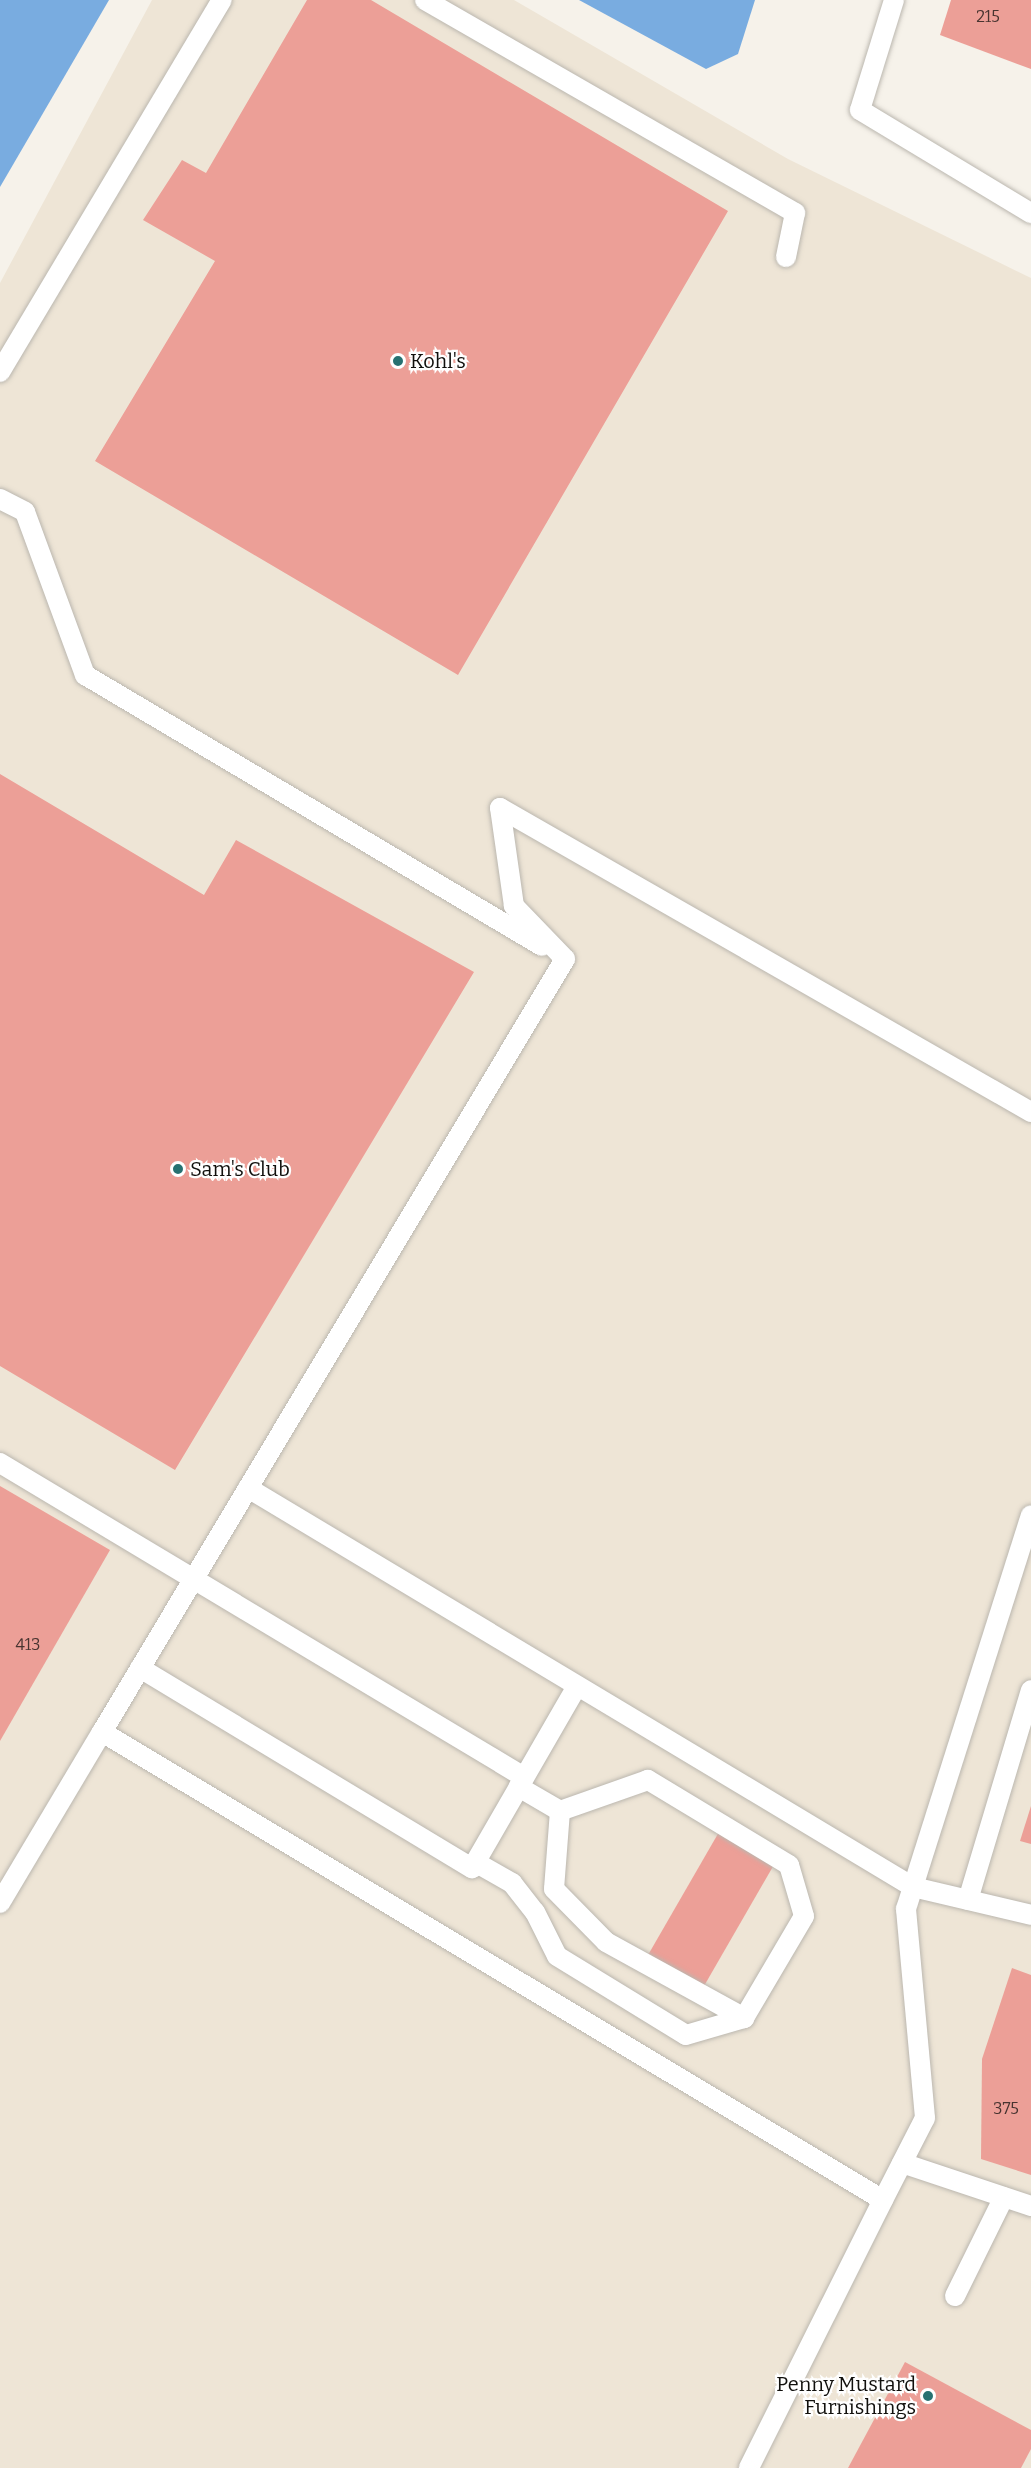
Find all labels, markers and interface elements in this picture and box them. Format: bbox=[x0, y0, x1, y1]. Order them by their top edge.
house number: 215 bbox=[976, 7, 1000, 27]
place label: Kohl's bbox=[410, 349, 466, 373]
marker: Kohl's bbox=[391, 354, 405, 368]
place label: Sam's Club bbox=[190, 1157, 290, 1181]
marker: Sam's Club bbox=[171, 1162, 185, 1176]
house number: 413 bbox=[16, 1635, 40, 1655]
house number: 375 bbox=[993, 2099, 1019, 2119]
place label: Penny Mustard Furnishings bbox=[776, 2372, 916, 2419]
marker: Penny Mustard Furnishings bbox=[921, 2389, 935, 2403]

